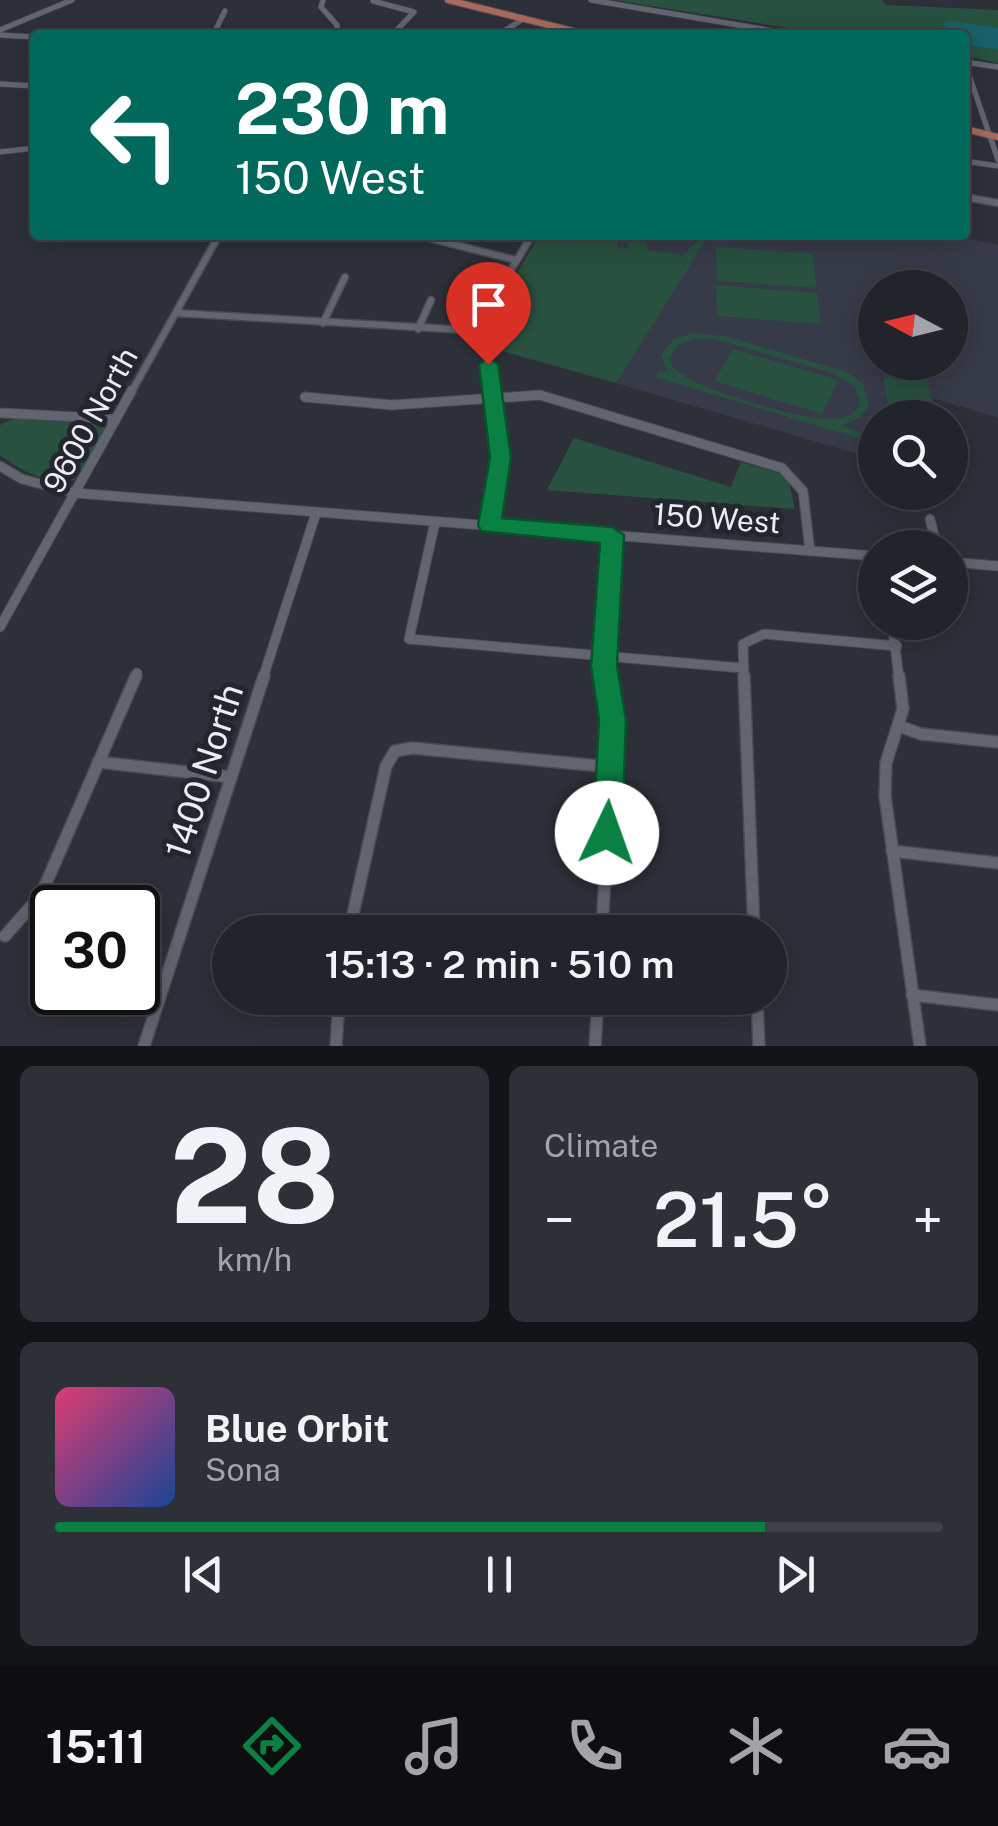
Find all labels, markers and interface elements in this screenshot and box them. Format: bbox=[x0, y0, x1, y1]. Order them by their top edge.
text: 230 m bbox=[235, 67, 449, 150]
icon: left bbox=[70, 70, 200, 200]
text: 150 West bbox=[235, 151, 426, 204]
pin bbox=[446, 262, 531, 365]
north arrow bbox=[858, 270, 968, 380]
map controls bbox=[858, 270, 968, 640]
icon: arrive bbox=[461, 277, 516, 332]
street label: 9600 North bbox=[35, 341, 145, 499]
button: search bbox=[858, 400, 968, 510]
street label: 150 West bbox=[652, 496, 782, 540]
button: layers bbox=[858, 530, 968, 640]
street label: 1400 North bbox=[157, 679, 251, 863]
position arrow bbox=[555, 781, 659, 885]
speed limit sign: 30 bbox=[30, 885, 160, 1015]
text: 15:13 · 2 min · 510 m bbox=[324, 942, 675, 987]
text: 28 bbox=[170, 1100, 339, 1252]
text: Climate bbox=[544, 1127, 658, 1164]
text: 21.5° bbox=[653, 1176, 834, 1264]
text: − bbox=[544, 1188, 575, 1252]
text: + bbox=[912, 1188, 943, 1252]
text: km/h bbox=[217, 1241, 292, 1278]
text: Blue Orbit bbox=[205, 1406, 389, 1451]
text: Sona bbox=[205, 1451, 281, 1488]
icon: previous bbox=[176, 1547, 231, 1602]
icon: pause bbox=[472, 1547, 527, 1602]
icon: next bbox=[768, 1547, 823, 1602]
icon: directions bbox=[237, 1711, 307, 1781]
icon: music bbox=[399, 1711, 469, 1781]
icon: phone bbox=[560, 1711, 630, 1781]
icon: climate bbox=[721, 1711, 791, 1781]
icon: car bbox=[882, 1711, 952, 1781]
text: 15:11 bbox=[46, 1720, 146, 1773]

